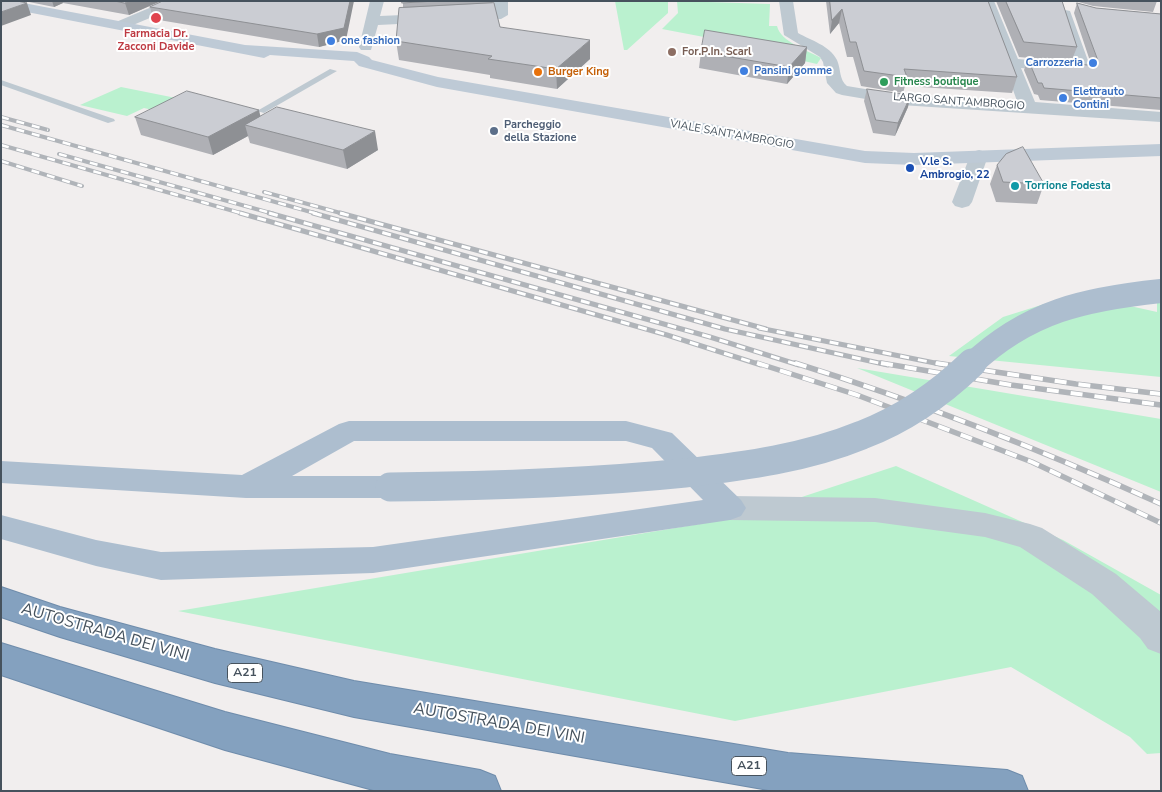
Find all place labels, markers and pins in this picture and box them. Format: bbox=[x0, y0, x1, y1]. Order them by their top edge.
marker: Farmacia Dr. Zacconi Davide bbox=[149, 11, 163, 25]
place label: Farmacia Dr. Zacconi Davide bbox=[118, 27, 194, 53]
place label: one fashion bbox=[341, 34, 400, 48]
marker: one fashion bbox=[325, 35, 337, 47]
place label: For.P.In. Scarl bbox=[682, 45, 752, 59]
marker: For.P.In. Scarl bbox=[666, 46, 678, 58]
place label: Carrozzeria bbox=[1026, 56, 1083, 70]
marker: Carrozzeria bbox=[1087, 57, 1099, 69]
place label: Pansini gomme bbox=[754, 64, 832, 78]
place label: Burger King bbox=[548, 65, 609, 79]
marker: Pansini gomme bbox=[738, 65, 750, 77]
marker: Burger King bbox=[532, 66, 544, 78]
place label: Fitness boutique bbox=[894, 75, 979, 89]
marker: Fitness boutique bbox=[878, 76, 890, 88]
place label: Elettrauto Contini bbox=[1073, 85, 1124, 111]
marker: Elettrauto Contini bbox=[1057, 92, 1069, 104]
place label: Parcheggio della Stazione bbox=[504, 118, 576, 144]
marker: Parcheggio della Stazione bbox=[488, 125, 500, 137]
place label: V.le S. Ambrogio, 22 bbox=[920, 155, 989, 181]
marker: V.le S. Ambrogio, 22 bbox=[904, 162, 916, 174]
place label: Torrione Fodesta bbox=[1025, 179, 1111, 193]
marker: Torrione Fodesta bbox=[1009, 180, 1021, 192]

